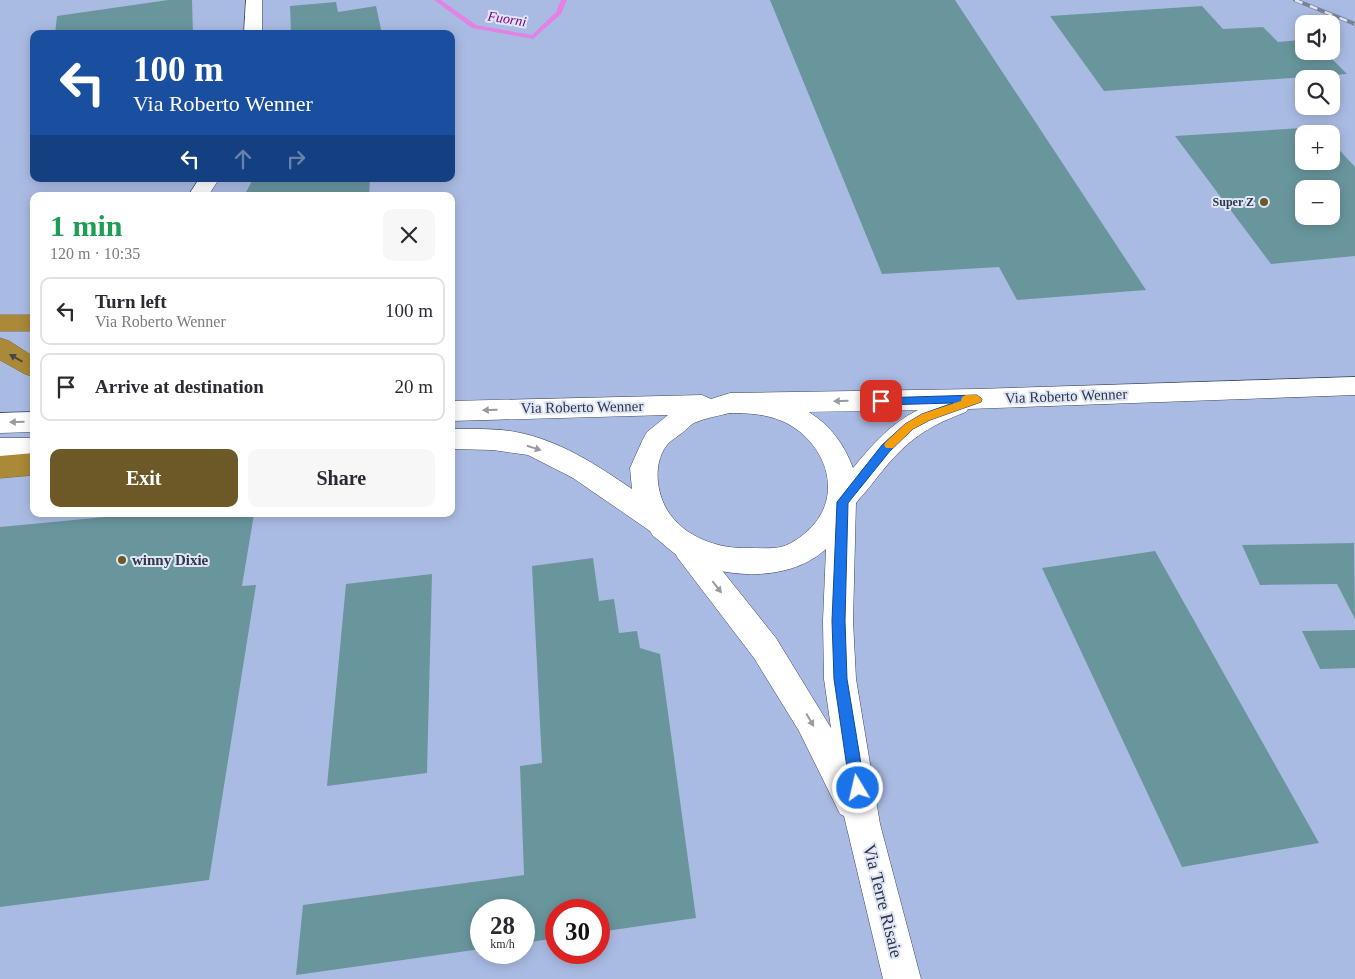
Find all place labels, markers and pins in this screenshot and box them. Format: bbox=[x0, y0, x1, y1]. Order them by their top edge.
place label: Super Z bbox=[1213, 195, 1254, 209]
marker: Super Z bbox=[1258, 196, 1270, 208]
pin bbox=[860, 380, 902, 422]
place label: winny Dixie bbox=[132, 552, 209, 568]
marker: winny Dixie bbox=[116, 554, 128, 566]

